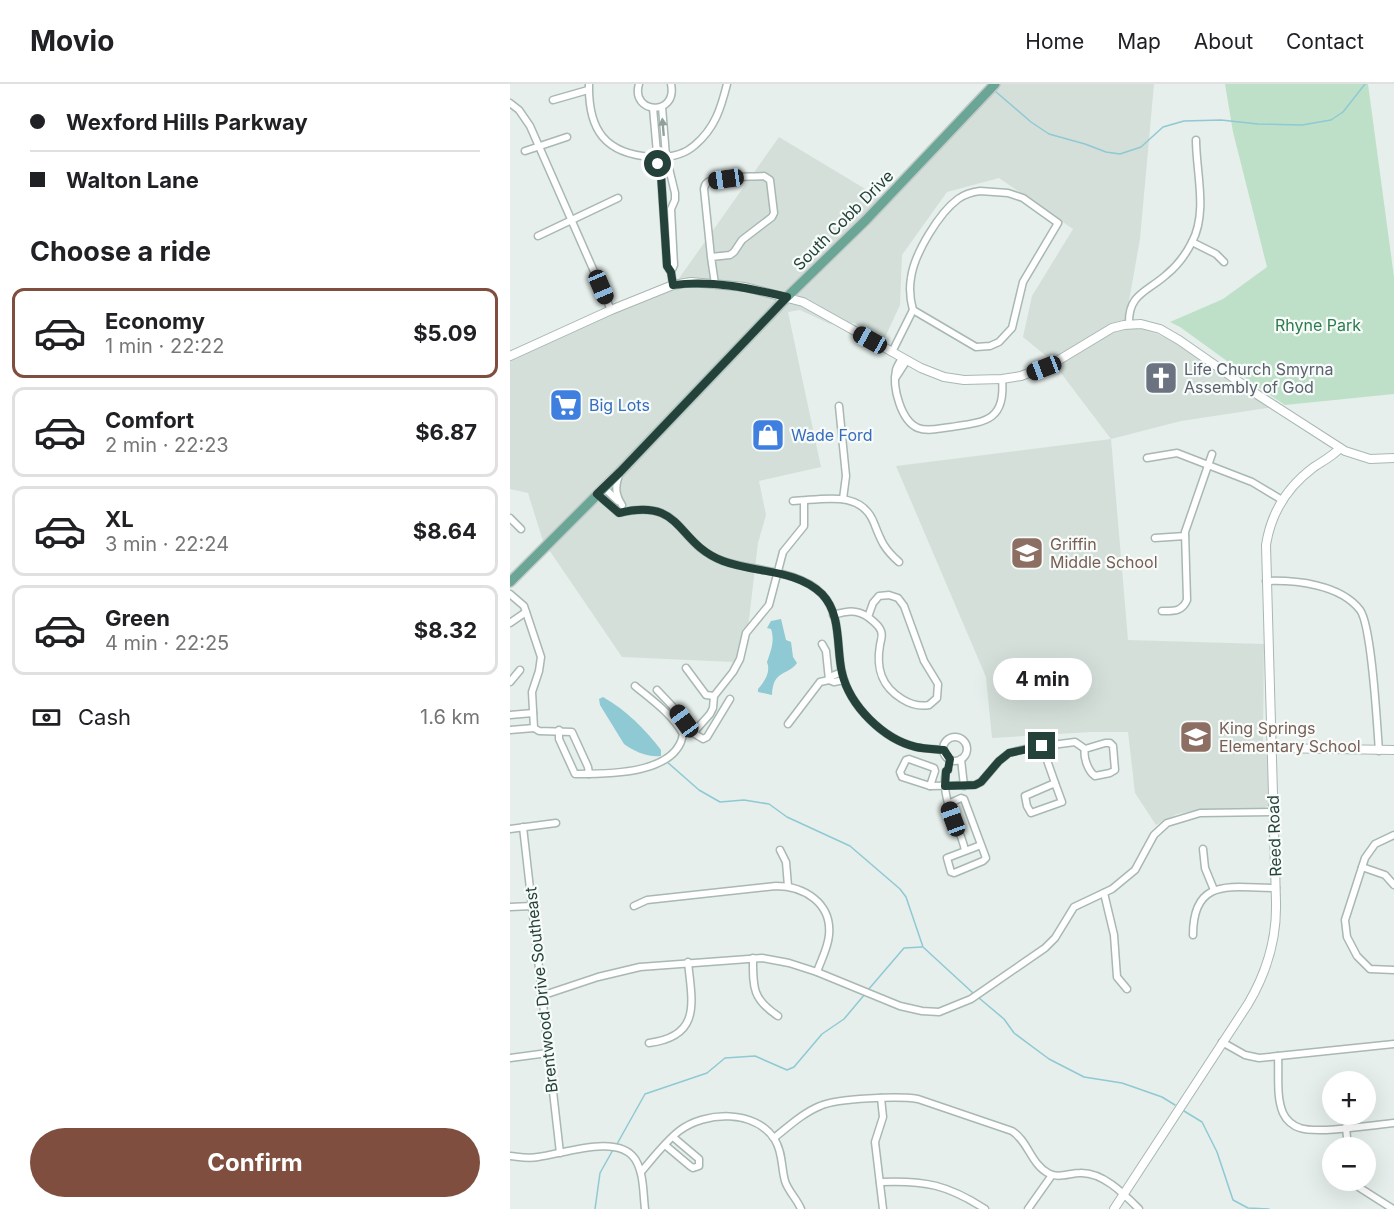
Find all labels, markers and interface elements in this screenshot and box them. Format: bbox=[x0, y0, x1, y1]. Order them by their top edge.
text: Movio bbox=[30, 24, 114, 58]
text: Home bbox=[1025, 29, 1084, 54]
text: Map bbox=[1117, 29, 1161, 54]
text: About bbox=[1194, 29, 1253, 54]
text: Contact bbox=[1286, 29, 1364, 54]
text: Wexford Hills Parkway bbox=[66, 109, 308, 135]
one-way arrow bbox=[659, 118, 668, 137]
route start bbox=[644, 150, 671, 177]
street label: South Cobb Drive bbox=[789, 166, 897, 274]
text: Walton Lane bbox=[66, 167, 199, 193]
car bbox=[707, 168, 745, 190]
text: Choose a ride bbox=[30, 235, 211, 268]
car bbox=[586, 267, 616, 307]
icon: car bbox=[33, 306, 87, 360]
text: Economy bbox=[105, 308, 205, 334]
park label: Rhyne Park bbox=[1275, 315, 1361, 335]
text: $5.09 bbox=[413, 320, 477, 346]
car bbox=[850, 323, 890, 357]
text: 1 min · 22:22 bbox=[105, 334, 225, 358]
car bbox=[1024, 353, 1064, 383]
place label: Life Church Smyrna Assembly of God bbox=[1184, 359, 1333, 397]
church icon: Life Church Smyrna Assembly of God bbox=[1143, 360, 1179, 396]
supermarket icon: Big Lots bbox=[548, 387, 584, 423]
place label: Big Lots bbox=[589, 395, 650, 415]
icon: car bbox=[33, 405, 87, 459]
text: Comfort bbox=[105, 407, 194, 433]
shop icon: Wade Ford bbox=[750, 417, 786, 453]
text: $6.87 bbox=[415, 419, 477, 445]
place label: Wade Ford bbox=[791, 425, 873, 445]
text: 2 min · 22:23 bbox=[105, 433, 229, 457]
icon: car bbox=[33, 504, 87, 558]
text: XL bbox=[105, 506, 134, 532]
text: $8.64 bbox=[413, 518, 477, 544]
text: 3 min · 22:24 bbox=[105, 532, 229, 556]
place label: Griffin Middle School bbox=[1050, 534, 1158, 572]
school or university icon: Griffin Middle School bbox=[1009, 535, 1045, 571]
icon: car bbox=[33, 603, 87, 657]
text: Green bbox=[105, 605, 170, 631]
text: $8.32 bbox=[414, 617, 477, 643]
text: 4 min · 22:25 bbox=[105, 631, 229, 655]
callout: 4 min bbox=[992, 659, 1092, 701]
text: 4 min bbox=[1015, 667, 1070, 691]
icon: cash bbox=[30, 701, 63, 734]
car bbox=[666, 701, 702, 741]
text: Cash bbox=[78, 704, 131, 730]
text: 1.6 km bbox=[420, 705, 480, 729]
place label: King Springs Elementary School bbox=[1219, 718, 1361, 756]
school or university icon: King Springs Elementary School bbox=[1178, 719, 1214, 755]
route end bbox=[1028, 732, 1055, 759]
street label: Reed Road bbox=[1263, 795, 1285, 877]
car bbox=[938, 799, 968, 839]
street label: Brentwood Drive Southeast bbox=[520, 886, 562, 1094]
map controls bbox=[1322, 1071, 1376, 1191]
button: + bbox=[1322, 1071, 1376, 1125]
button: Confirm bbox=[30, 1128, 480, 1197]
button: − bbox=[1322, 1137, 1376, 1191]

